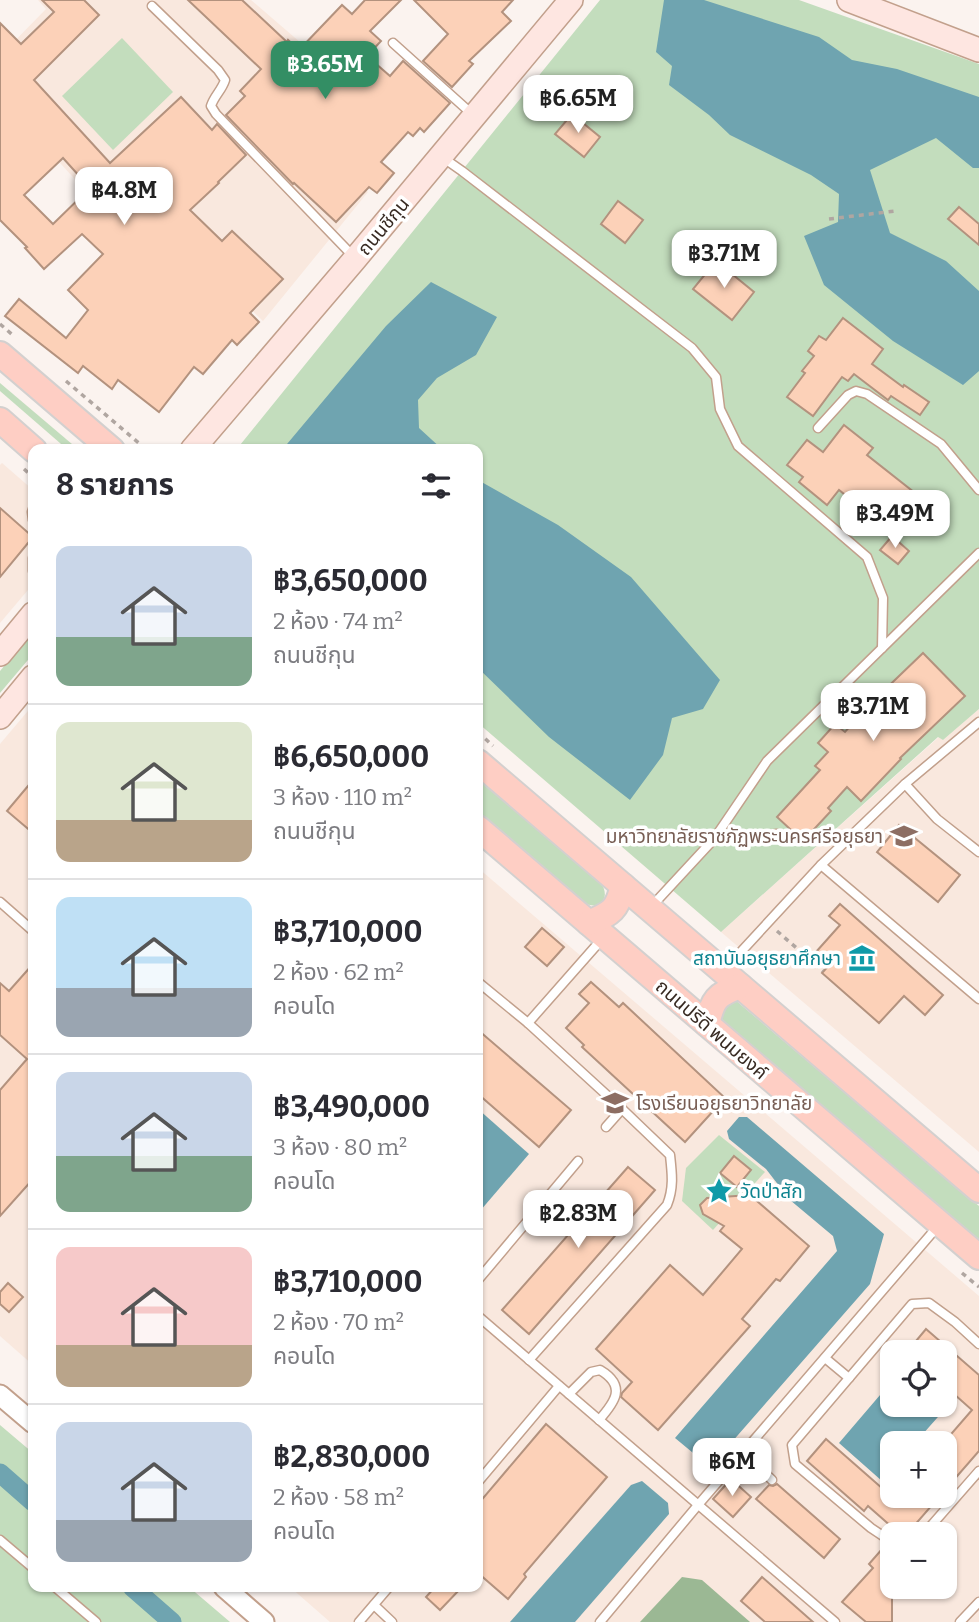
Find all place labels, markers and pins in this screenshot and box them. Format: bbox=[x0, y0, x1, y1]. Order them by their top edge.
pin: ฿3.65M bbox=[268, 42, 382, 101]
pin: ฿6.65M bbox=[521, 76, 635, 135]
pin: ฿4.8M bbox=[75, 168, 173, 227]
pin: ฿3.71M bbox=[667, 230, 781, 290]
pin: ฿3.49M bbox=[838, 490, 952, 550]
pin: ฿3.71M bbox=[816, 684, 930, 743]
school or university icon: มหาวิทยาลัยราชภัฏพระนครศรีอยุธยา bbox=[889, 821, 919, 851]
place label: มหาวิทยาลัยราชภัฏพระนครศรีอยุธยา bbox=[606, 825, 883, 848]
museum icon: สถาบันอยุธยาศึกษา bbox=[847, 943, 877, 973]
place label: สถาบันอยุธยาศึกษา bbox=[693, 947, 841, 970]
school or university icon: โรงเรียนอยุธยาวิทยาลัย bbox=[600, 1088, 630, 1118]
place label: โรงเรียนอยุธยาวิทยาลัย bbox=[636, 1092, 812, 1115]
place icon: วัดป่าสัก bbox=[704, 1176, 734, 1206]
place label: วัดป่าสัก bbox=[740, 1180, 803, 1203]
pin: ฿2.83M bbox=[521, 1190, 635, 1250]
pin: ฿6M bbox=[698, 1438, 766, 1498]

